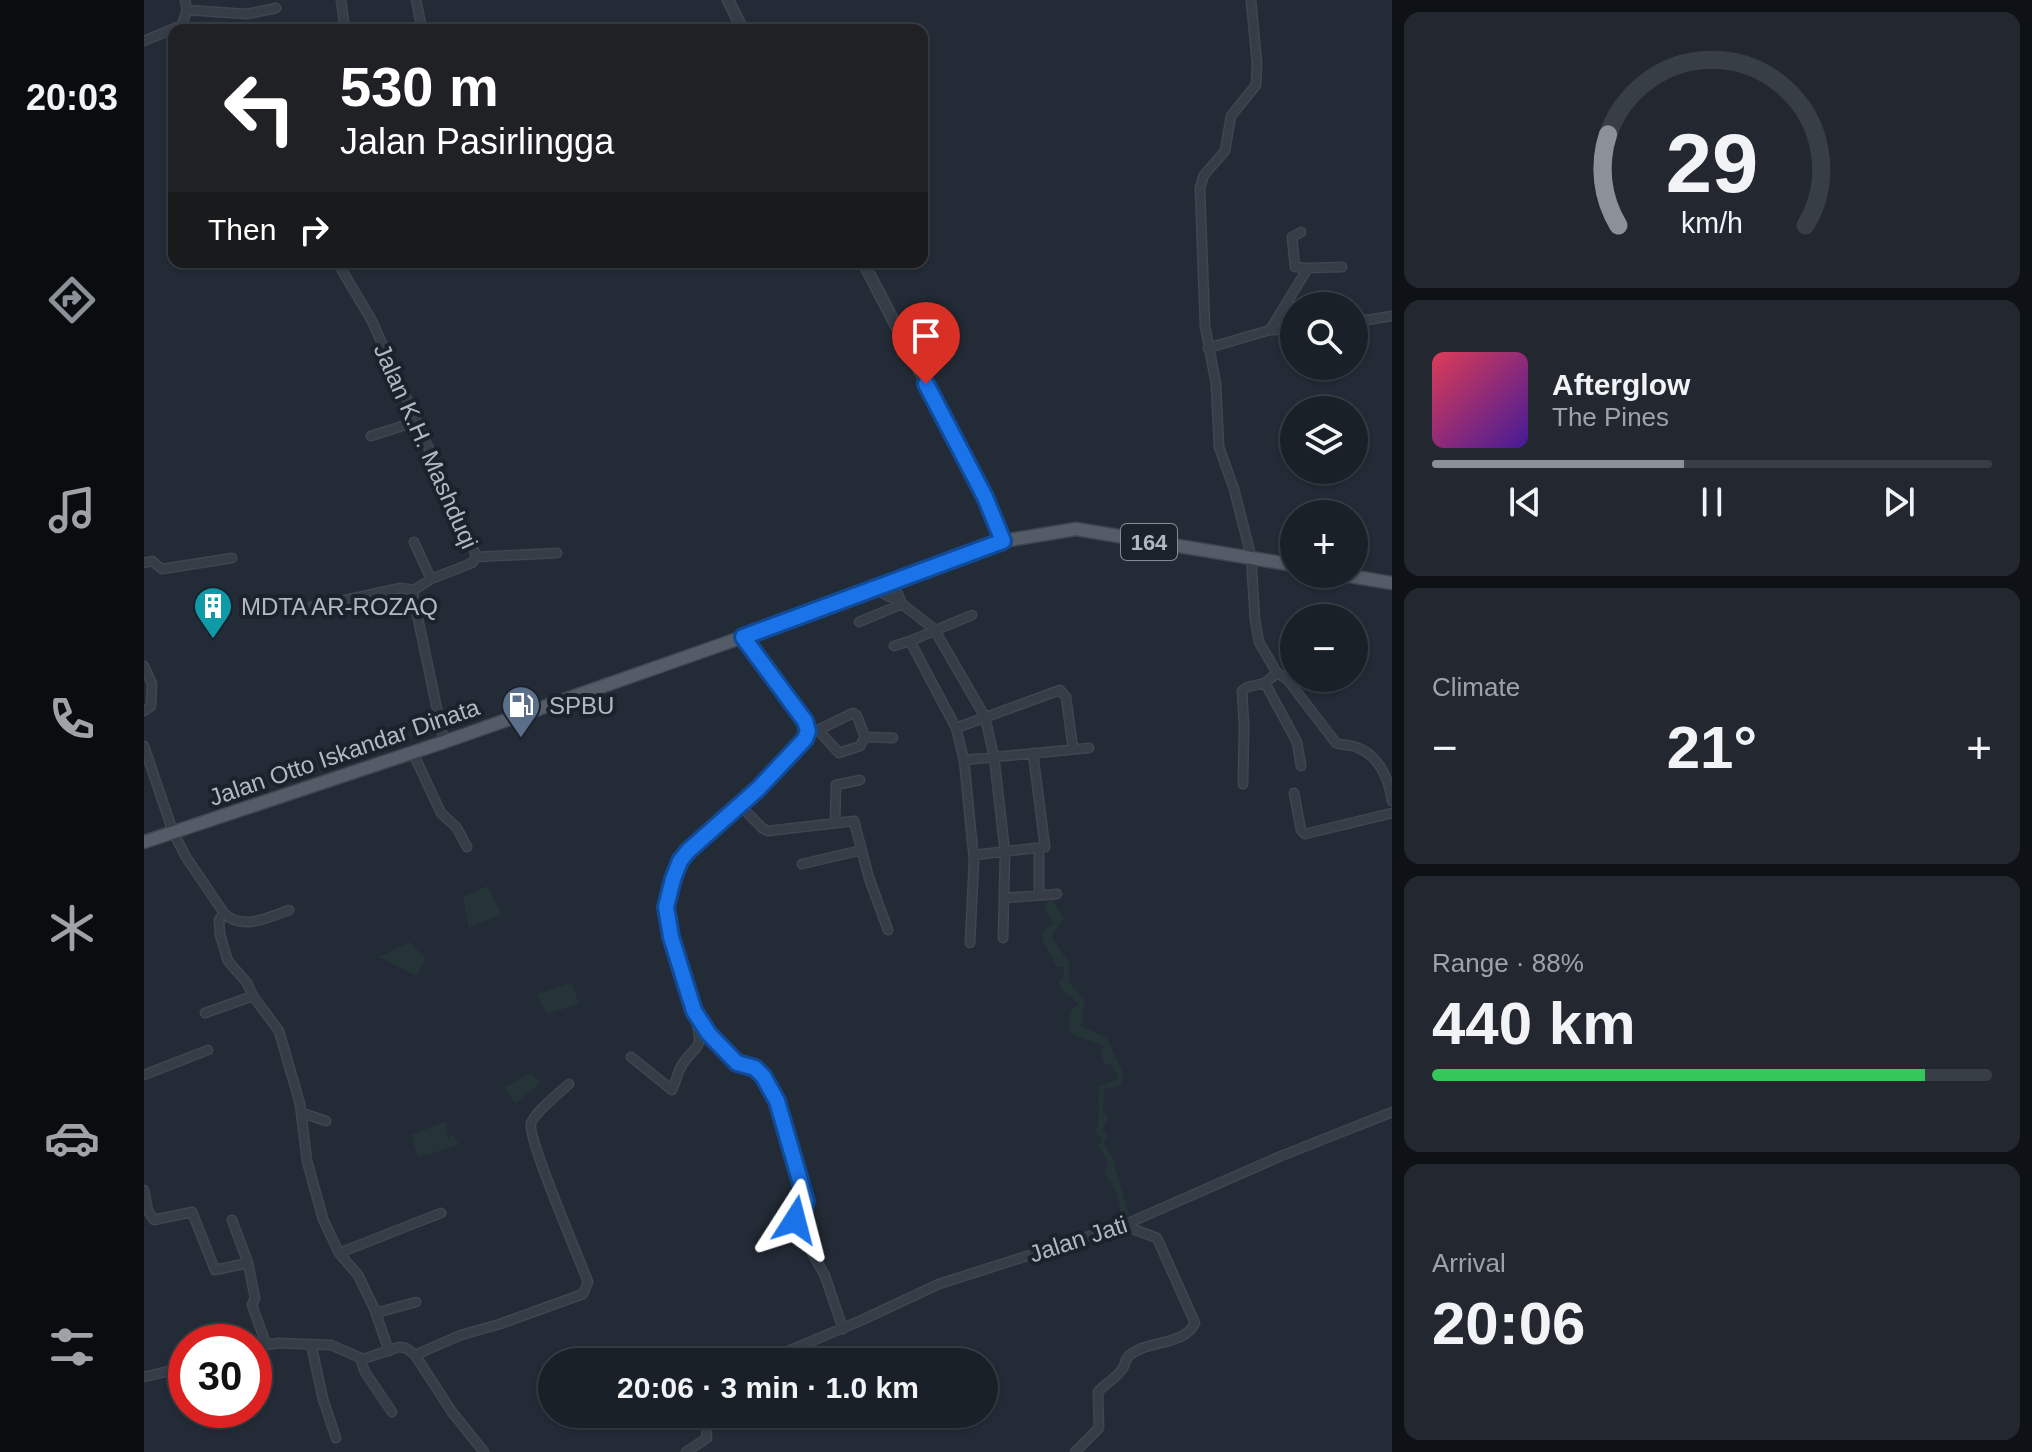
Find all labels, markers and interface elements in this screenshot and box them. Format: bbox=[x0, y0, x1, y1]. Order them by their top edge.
text: 530 m bbox=[340, 55, 499, 118]
icon: left bbox=[208, 56, 312, 160]
text: 20:03 bbox=[26, 77, 118, 118]
text: 29 bbox=[1666, 117, 1758, 210]
text: Jalan Pasirlingga bbox=[340, 121, 614, 162]
text: km/h bbox=[1681, 207, 1743, 239]
icon: right bbox=[292, 208, 336, 252]
text: Then bbox=[208, 213, 276, 246]
icon: directions bbox=[44, 272, 100, 328]
map controls bbox=[1280, 292, 1368, 692]
button: search bbox=[1280, 292, 1368, 380]
pin bbox=[892, 302, 960, 384]
icon: arrive bbox=[904, 314, 948, 358]
street label: Jalan K.H. Mashduqi bbox=[369, 339, 483, 553]
text: Afterglow bbox=[1552, 368, 1690, 401]
button: layers bbox=[1280, 396, 1368, 484]
text: The Pines bbox=[1552, 402, 1669, 432]
icon: previous bbox=[1503, 480, 1547, 524]
icon: pause bbox=[1690, 480, 1734, 524]
icon: next bbox=[1877, 480, 1921, 524]
icon: music bbox=[44, 482, 100, 538]
button: + bbox=[1280, 500, 1368, 588]
road number: 164 bbox=[1121, 524, 1177, 560]
building icon: MDTA AR-ROZAQ bbox=[192, 585, 234, 640]
place label: MDTA AR-ROZAQ bbox=[241, 593, 438, 620]
button: − bbox=[1280, 604, 1368, 692]
text: Climate bbox=[1432, 672, 1520, 702]
fuel station icon: SPBU bbox=[500, 684, 542, 739]
icon: phone bbox=[44, 691, 100, 747]
place label: SPBU bbox=[549, 692, 614, 719]
street label: Jalan Otto Iskandar Dinata bbox=[205, 693, 483, 811]
text: 21° bbox=[1667, 714, 1757, 781]
text: − bbox=[1432, 723, 1458, 772]
text: + bbox=[1966, 723, 1992, 772]
icon: climate bbox=[44, 900, 100, 956]
text: Range · 88% bbox=[1432, 948, 1584, 978]
text: 440 km bbox=[1432, 990, 1636, 1057]
icon: car bbox=[44, 1110, 100, 1166]
position arrow bbox=[753, 1178, 837, 1262]
street label: Jalan Jati bbox=[1026, 1210, 1130, 1268]
text: Arrival bbox=[1432, 1248, 1506, 1278]
text: 20:06 bbox=[1432, 1290, 1585, 1357]
icon: filters bbox=[44, 1319, 100, 1375]
speed limit sign: 30 bbox=[168, 1324, 272, 1428]
text: 20:06 · 3 min · 1.0 km bbox=[617, 1371, 919, 1404]

